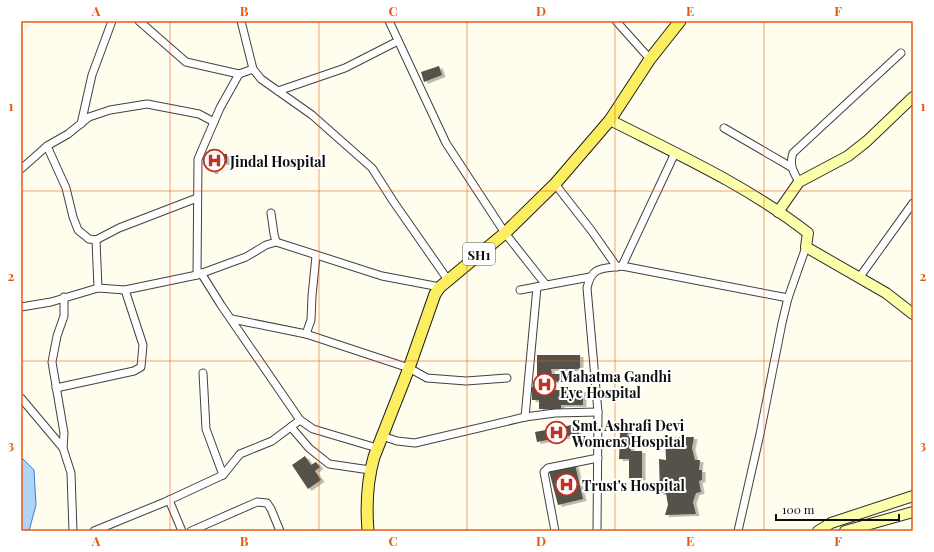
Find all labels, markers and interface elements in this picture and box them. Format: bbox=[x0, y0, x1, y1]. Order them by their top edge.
text: A bbox=[91, 2, 101, 19]
text: B bbox=[240, 2, 249, 19]
text: C bbox=[388, 2, 398, 19]
text: D bbox=[536, 2, 546, 19]
text: E bbox=[686, 2, 694, 19]
text: F bbox=[834, 2, 842, 19]
text: 1 bbox=[9, 97, 14, 114]
text: 1 bbox=[921, 97, 926, 114]
hospital icon: Jindal Hospital bbox=[202, 148, 228, 174]
place label: Jindal Hospital bbox=[229, 152, 327, 171]
road number: SH1 bbox=[463, 243, 495, 265]
text: 2 bbox=[8, 267, 15, 284]
text: 2 bbox=[920, 267, 927, 284]
place label: Mahatma Gandhi Eye Hospital bbox=[560, 367, 672, 402]
hospital icon: Mahatma Gandhi Eye Hospital bbox=[532, 371, 558, 397]
place label: Smt. Ashrafi Devi Womens Hospital bbox=[571, 416, 686, 451]
hospital icon: Smt. Ashrafi Devi Womens Hospital bbox=[544, 420, 570, 446]
text: 3 bbox=[8, 436, 14, 453]
text: 3 bbox=[920, 436, 926, 453]
hospital icon: Trust's Hospital bbox=[553, 472, 579, 498]
place label: Trust's Hospital bbox=[582, 476, 686, 495]
scale bar bbox=[776, 496, 899, 522]
text: 100 m bbox=[782, 501, 815, 517]
text: A bbox=[91, 532, 101, 549]
text: B bbox=[240, 532, 249, 549]
text: C bbox=[388, 532, 398, 549]
text: D bbox=[536, 532, 546, 549]
text: E bbox=[686, 532, 694, 549]
text: F bbox=[834, 532, 842, 549]

